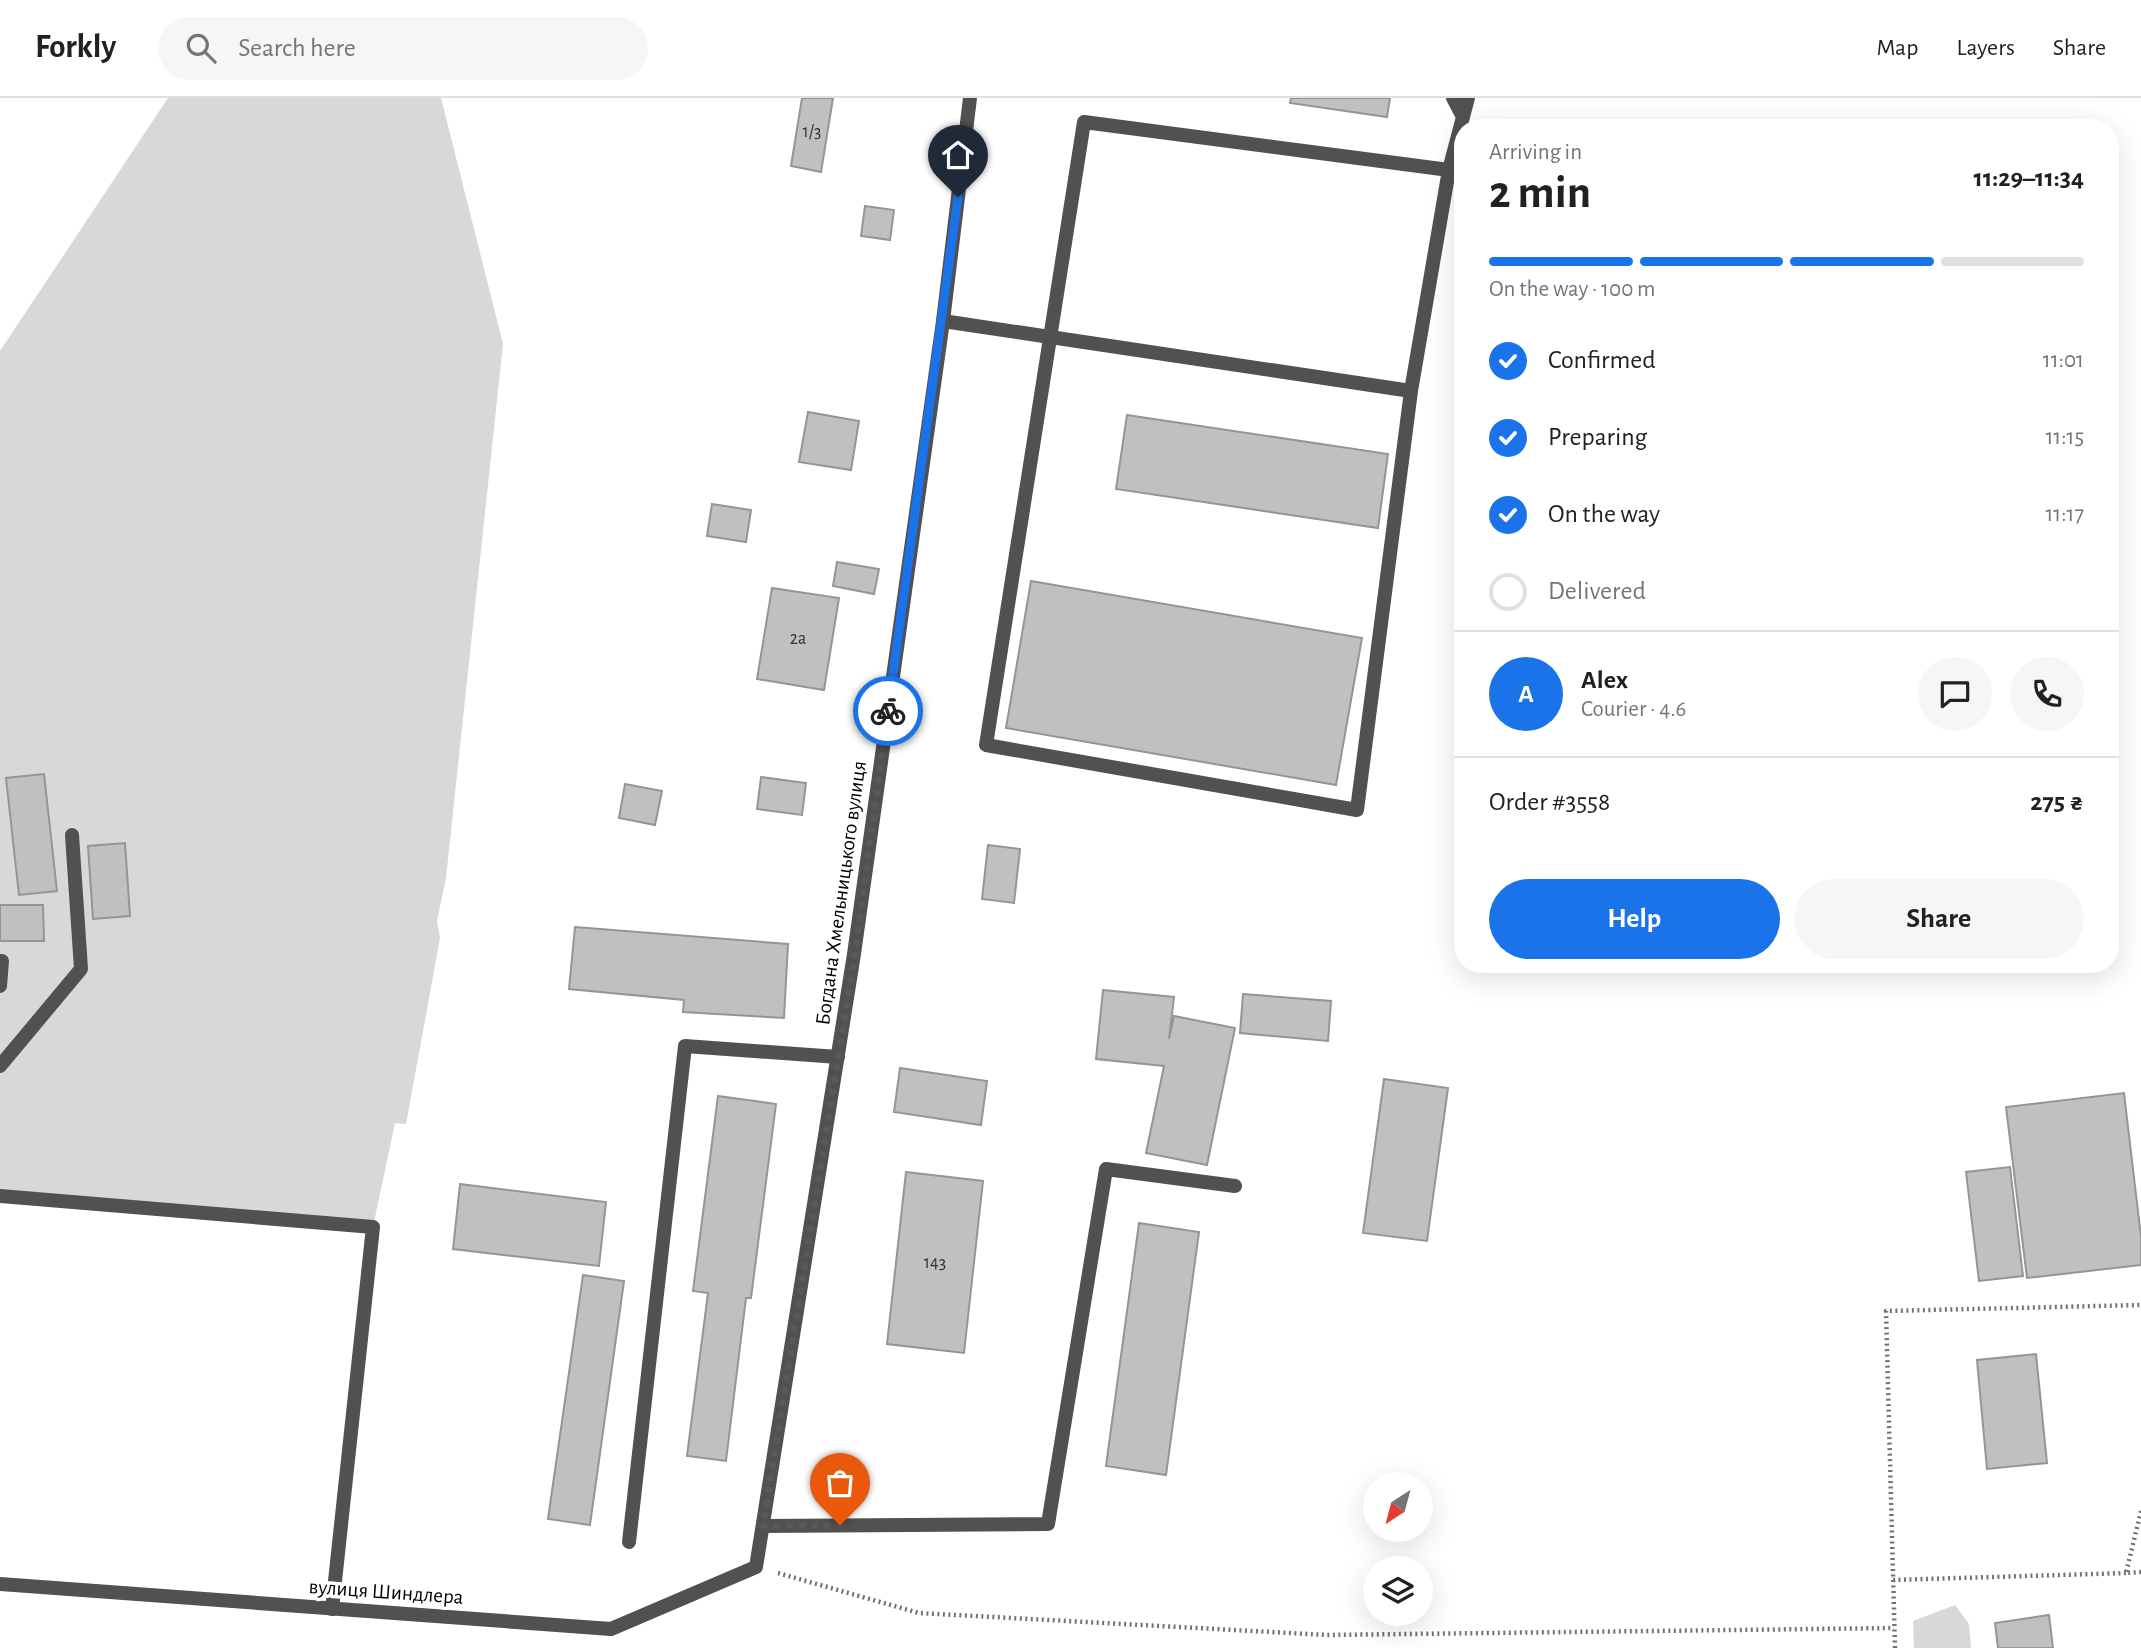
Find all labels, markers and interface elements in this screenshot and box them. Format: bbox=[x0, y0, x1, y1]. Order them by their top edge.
search box bbox=[158, 17, 648, 80]
icon: search bbox=[182, 29, 220, 67]
text: Forkly bbox=[35, 31, 116, 64]
text: Search here bbox=[238, 35, 356, 61]
text: Map bbox=[1876, 36, 1918, 60]
text: Layers bbox=[1956, 36, 2015, 60]
text: Share bbox=[2053, 36, 2106, 60]
house number: 1/3 bbox=[803, 123, 821, 141]
pin bbox=[928, 125, 988, 197]
icon: home bbox=[939, 136, 977, 174]
text: Arriving in bbox=[1489, 141, 1582, 164]
text: 11:29–11:34 bbox=[1974, 165, 2084, 191]
text: 2 min bbox=[1489, 170, 1591, 216]
text: On the way · 100 m bbox=[1489, 278, 1656, 301]
icon: check bbox=[1489, 342, 1527, 380]
text: Confirmed bbox=[1548, 347, 1656, 373]
text: 11:01 bbox=[2043, 349, 2084, 372]
icon: check bbox=[1489, 419, 1527, 457]
text: Preparing bbox=[1548, 424, 1647, 450]
text: 11:15 bbox=[2045, 426, 2084, 449]
icon: check bbox=[1489, 496, 1527, 534]
text: On the way bbox=[1548, 501, 1660, 527]
text: 11:17 bbox=[2045, 503, 2084, 526]
text: Delivered bbox=[1548, 578, 1646, 604]
house number: 2а bbox=[790, 630, 806, 648]
button: chat bbox=[1918, 657, 1992, 731]
button: phone bbox=[2010, 657, 2084, 731]
text: Alex bbox=[1581, 667, 1628, 693]
courier bbox=[853, 676, 923, 746]
text: A bbox=[1518, 681, 1534, 707]
icon: bike bbox=[869, 692, 907, 730]
text: Courier · 4.6 bbox=[1581, 698, 1686, 721]
street label: Богдана Хмельницького вулиця bbox=[812, 759, 870, 1027]
text: Order #3558 bbox=[1489, 789, 1610, 815]
text: 275 ₴ bbox=[2030, 789, 2084, 815]
button: Help bbox=[1489, 879, 1780, 959]
button: Share bbox=[1794, 879, 2084, 959]
house number: 143 bbox=[924, 1254, 946, 1272]
pin bbox=[810, 1453, 870, 1525]
icon: bag bbox=[821, 1464, 859, 1502]
north arrow bbox=[1363, 1472, 1433, 1542]
map controls bbox=[1363, 1472, 1433, 1626]
button: layers bbox=[1363, 1556, 1433, 1626]
street label: вулиця Шиндлера bbox=[308, 1576, 464, 1608]

